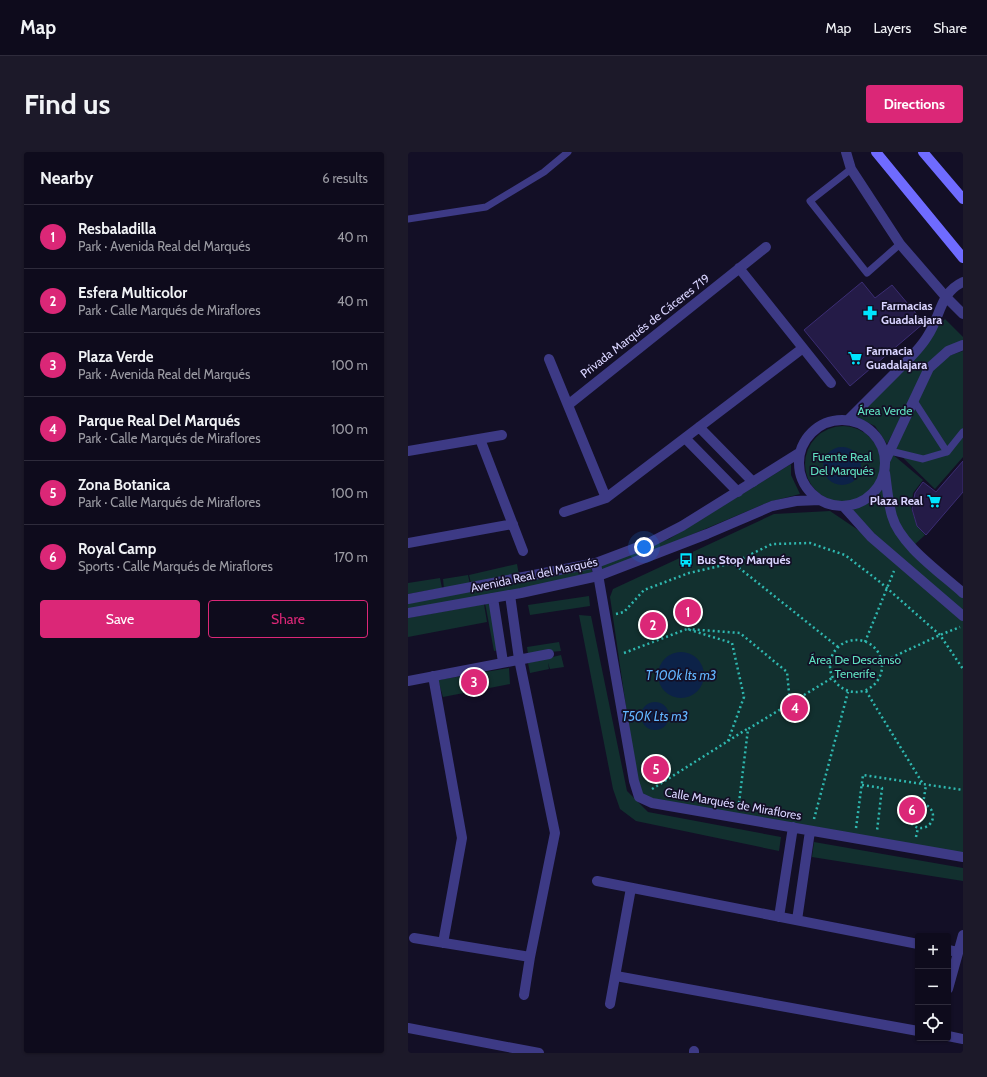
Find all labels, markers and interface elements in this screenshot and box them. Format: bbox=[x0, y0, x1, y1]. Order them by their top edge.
text: Map bbox=[20, 16, 56, 39]
text: Map bbox=[826, 19, 851, 37]
text: Layers bbox=[873, 19, 911, 37]
text: Share bbox=[933, 19, 967, 37]
button: Directions bbox=[866, 85, 963, 123]
text: Find us bbox=[24, 87, 110, 121]
text: Nearby bbox=[40, 168, 93, 188]
text: 6 results bbox=[322, 170, 368, 186]
text: Resbaladilla bbox=[78, 220, 156, 238]
text: 1 bbox=[51, 229, 55, 245]
text: 40 m bbox=[337, 229, 368, 245]
text: Park · Avenida Real del Marqués bbox=[78, 238, 250, 254]
street label: Privada Marqués de Cáceres 719 bbox=[577, 270, 713, 381]
text: Esfera Multicolor bbox=[78, 284, 187, 302]
text: 2 bbox=[50, 293, 56, 309]
text: 40 m bbox=[337, 293, 368, 309]
place label: Farmacias Guadalajara bbox=[881, 298, 942, 327]
text: Park · Calle Marqués de Miraflores bbox=[78, 302, 261, 318]
pharmacy icon: Farmacias Guadalajara bbox=[862, 305, 878, 321]
place label: Farmacia Guadalajara bbox=[866, 343, 927, 372]
text: Plaza Verde bbox=[78, 348, 154, 366]
supermarket icon: Farmacia Guadalajara bbox=[847, 350, 863, 366]
text: 3 bbox=[49, 357, 57, 373]
text: 100 m bbox=[331, 357, 368, 373]
text: Park · Avenida Real del Marqués bbox=[78, 366, 250, 382]
park label: Área Verde bbox=[858, 403, 912, 418]
text: Parque Real Del Marqués bbox=[78, 412, 240, 430]
text: 4 bbox=[49, 421, 57, 437]
text: 100 m bbox=[331, 421, 368, 437]
text: Park · Calle Marqués de Miraflores bbox=[78, 430, 261, 446]
park label: Fuente Real Del Marqués bbox=[810, 449, 874, 478]
text: Zona Botanica bbox=[78, 476, 170, 494]
text: 5 bbox=[50, 485, 56, 501]
text: 100 m bbox=[331, 485, 368, 501]
place label: Plaza Real bbox=[870, 493, 923, 508]
supermarket icon: Plaza Real bbox=[926, 493, 942, 509]
text: Park · Calle Marqués de Miraflores bbox=[78, 494, 261, 510]
your location bbox=[634, 537, 654, 557]
text: Royal Camp bbox=[78, 540, 156, 558]
text: 6 bbox=[49, 549, 57, 565]
text: 170 m bbox=[334, 549, 368, 565]
bus stop icon: Bus Stop Marqués bbox=[678, 552, 694, 568]
place label: Bus Stop Marqués bbox=[697, 552, 791, 567]
street label: Avenida Real del Marqués bbox=[469, 554, 599, 595]
text: Sports · Calle Marqués de Miraflores bbox=[78, 558, 273, 574]
pin: 1 bbox=[675, 597, 701, 627]
button: Save bbox=[40, 600, 200, 638]
button: Share bbox=[208, 600, 368, 638]
pin: 2 bbox=[640, 610, 666, 640]
park label: Área De Descanso Tenerife bbox=[809, 652, 902, 681]
pin: 3 bbox=[461, 667, 487, 697]
water label: T 100k lts m3 bbox=[646, 667, 717, 683]
pin: 4 bbox=[782, 693, 808, 723]
water label: T50K Lts m3 bbox=[622, 708, 688, 724]
pin: 5 bbox=[643, 754, 669, 784]
street label: Calle Marqués de Miraflores bbox=[664, 784, 803, 823]
pin: 6 bbox=[899, 795, 925, 825]
map controls bbox=[915, 933, 951, 1041]
button: + bbox=[915, 933, 951, 969]
button: − bbox=[915, 969, 951, 1005]
button: locate bbox=[915, 1005, 951, 1041]

